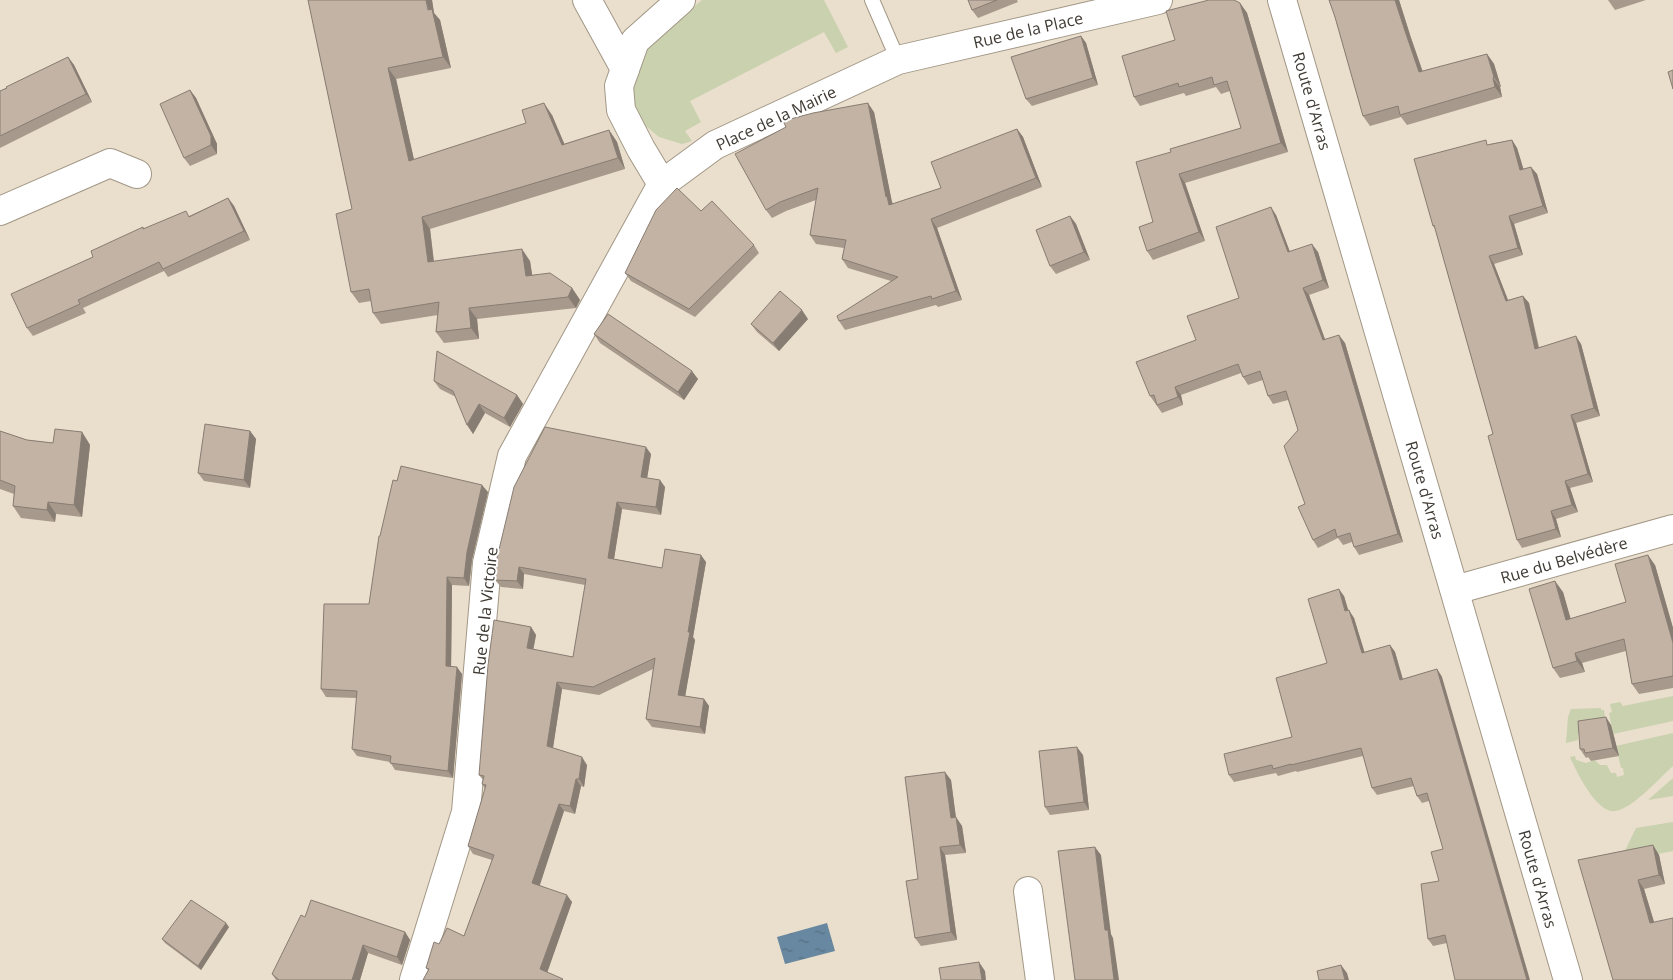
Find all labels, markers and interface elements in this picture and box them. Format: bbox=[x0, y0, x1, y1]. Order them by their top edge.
street label: Rue de la Place bbox=[971, 7, 1085, 53]
street label: Route d'Arras bbox=[1287, 49, 1337, 153]
street label: Place de la Mairie bbox=[712, 81, 840, 155]
street label: Route d'Arras bbox=[1400, 438, 1450, 542]
street label: Rue du Belvédère bbox=[1498, 531, 1630, 589]
street label: Rue de la Victoire bbox=[467, 546, 503, 676]
street label: Route d'Arras bbox=[1513, 827, 1563, 931]

